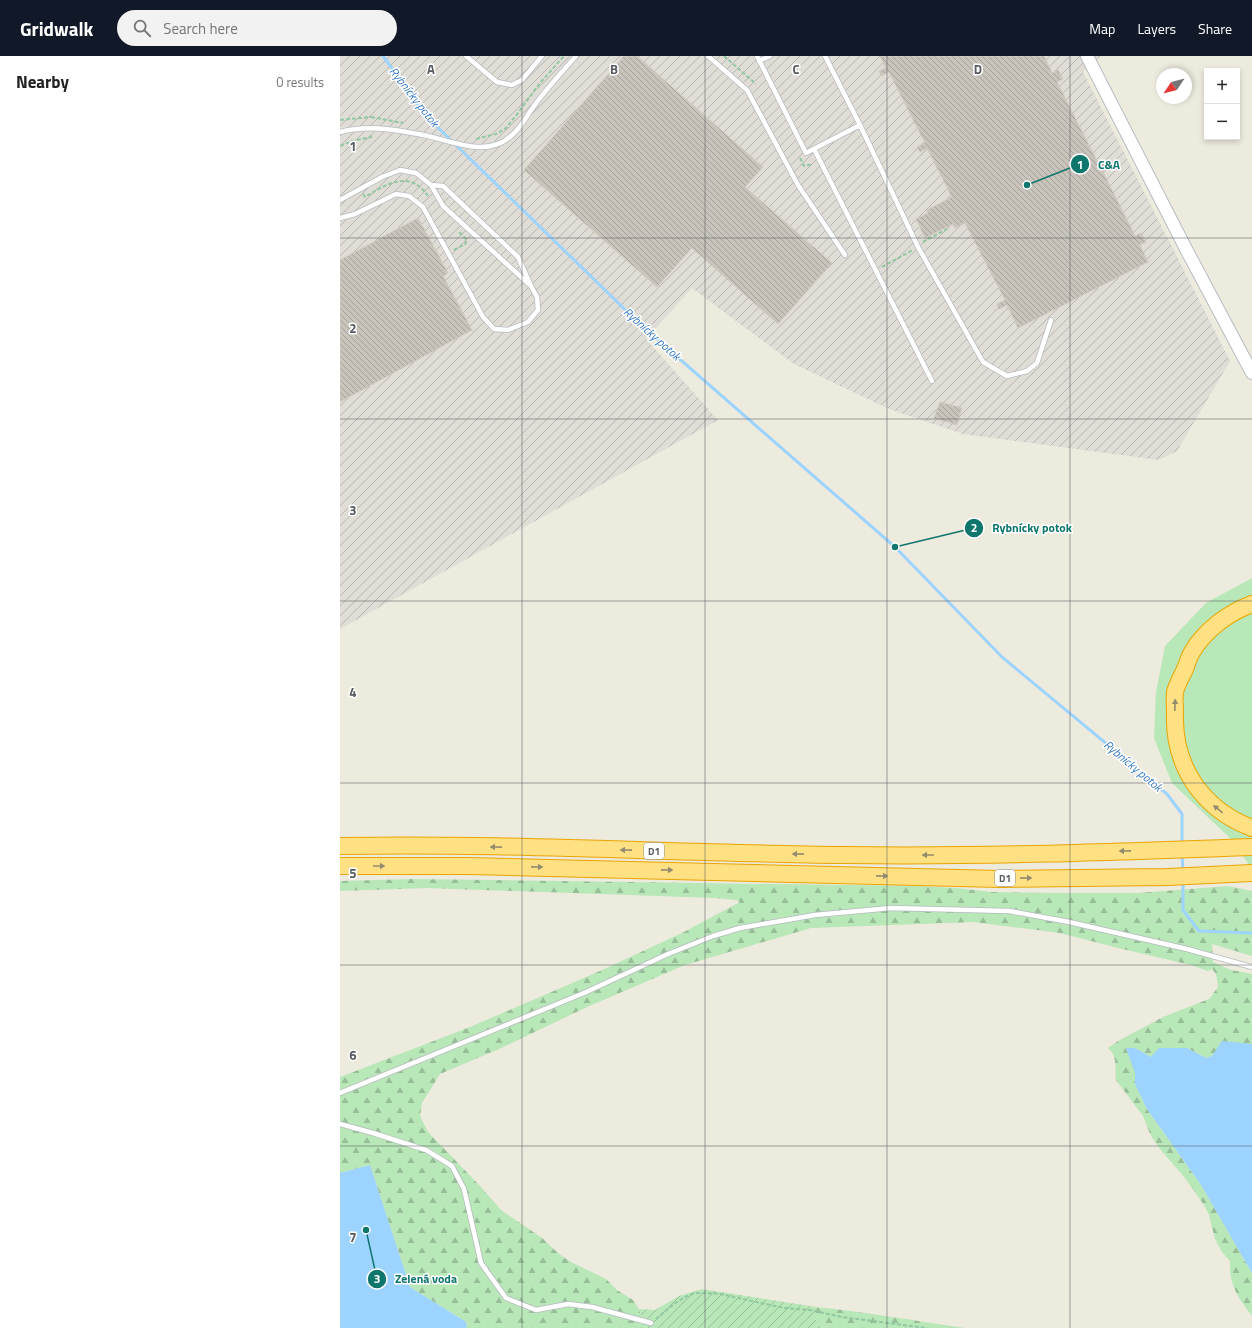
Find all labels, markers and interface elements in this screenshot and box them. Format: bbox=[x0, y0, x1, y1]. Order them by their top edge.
search box bbox=[117, 10, 397, 46]
text: Gridwalk bbox=[20, 14, 93, 43]
icon: search bbox=[131, 17, 153, 39]
text: Search here bbox=[163, 17, 238, 40]
text: Map bbox=[1089, 18, 1115, 39]
text: Layers bbox=[1137, 18, 1176, 39]
text: Share bbox=[1198, 18, 1232, 39]
text: A bbox=[427, 59, 435, 79]
text: B bbox=[610, 59, 618, 79]
text: C bbox=[792, 59, 800, 79]
text: D bbox=[974, 59, 982, 79]
water label: Rybnícky potok bbox=[385, 63, 445, 132]
north arrow bbox=[1156, 68, 1192, 104]
map controls bbox=[1204, 68, 1240, 140]
button: + bbox=[1204, 68, 1240, 104]
text: Nearby bbox=[16, 69, 69, 95]
text: 0 results bbox=[276, 72, 324, 92]
button: − bbox=[1204, 104, 1240, 140]
text: 1 bbox=[349, 136, 357, 156]
callout: C&A bbox=[1070, 152, 1128, 176]
text: 1 bbox=[1077, 155, 1083, 174]
text: C&A bbox=[1098, 155, 1121, 174]
water label: Rybnícky potok bbox=[619, 303, 687, 366]
text: 2 bbox=[349, 318, 357, 338]
text: 3 bbox=[349, 500, 357, 520]
callout: Rybnícky potok bbox=[964, 516, 1080, 540]
text: 2 bbox=[971, 518, 977, 537]
text: Rybnícky potok bbox=[992, 518, 1073, 537]
text: 4 bbox=[349, 682, 357, 702]
one-way arrow bbox=[1172, 698, 1178, 711]
water label: Rybnícky potok bbox=[1100, 735, 1168, 797]
one-way arrow bbox=[1212, 805, 1223, 814]
road number: D1 bbox=[644, 843, 664, 859]
one-way arrow bbox=[489, 844, 502, 850]
one-way arrow bbox=[619, 847, 632, 853]
one-way arrow bbox=[1118, 848, 1131, 854]
one-way arrow bbox=[791, 851, 804, 857]
one-way arrow bbox=[921, 852, 934, 858]
text: 5 bbox=[349, 863, 357, 883]
one-way arrow bbox=[373, 863, 386, 869]
one-way arrow bbox=[531, 864, 543, 871]
one-way arrow bbox=[661, 867, 673, 874]
road number: D1 bbox=[995, 870, 1015, 886]
one-way arrow bbox=[876, 872, 888, 879]
one-way arrow bbox=[1020, 875, 1033, 881]
text: 6 bbox=[349, 1045, 357, 1065]
text: 7 bbox=[349, 1227, 357, 1247]
callout: Zelená voda bbox=[367, 1267, 465, 1291]
text: 3 bbox=[374, 1269, 380, 1288]
text: Zelená voda bbox=[395, 1269, 457, 1288]

